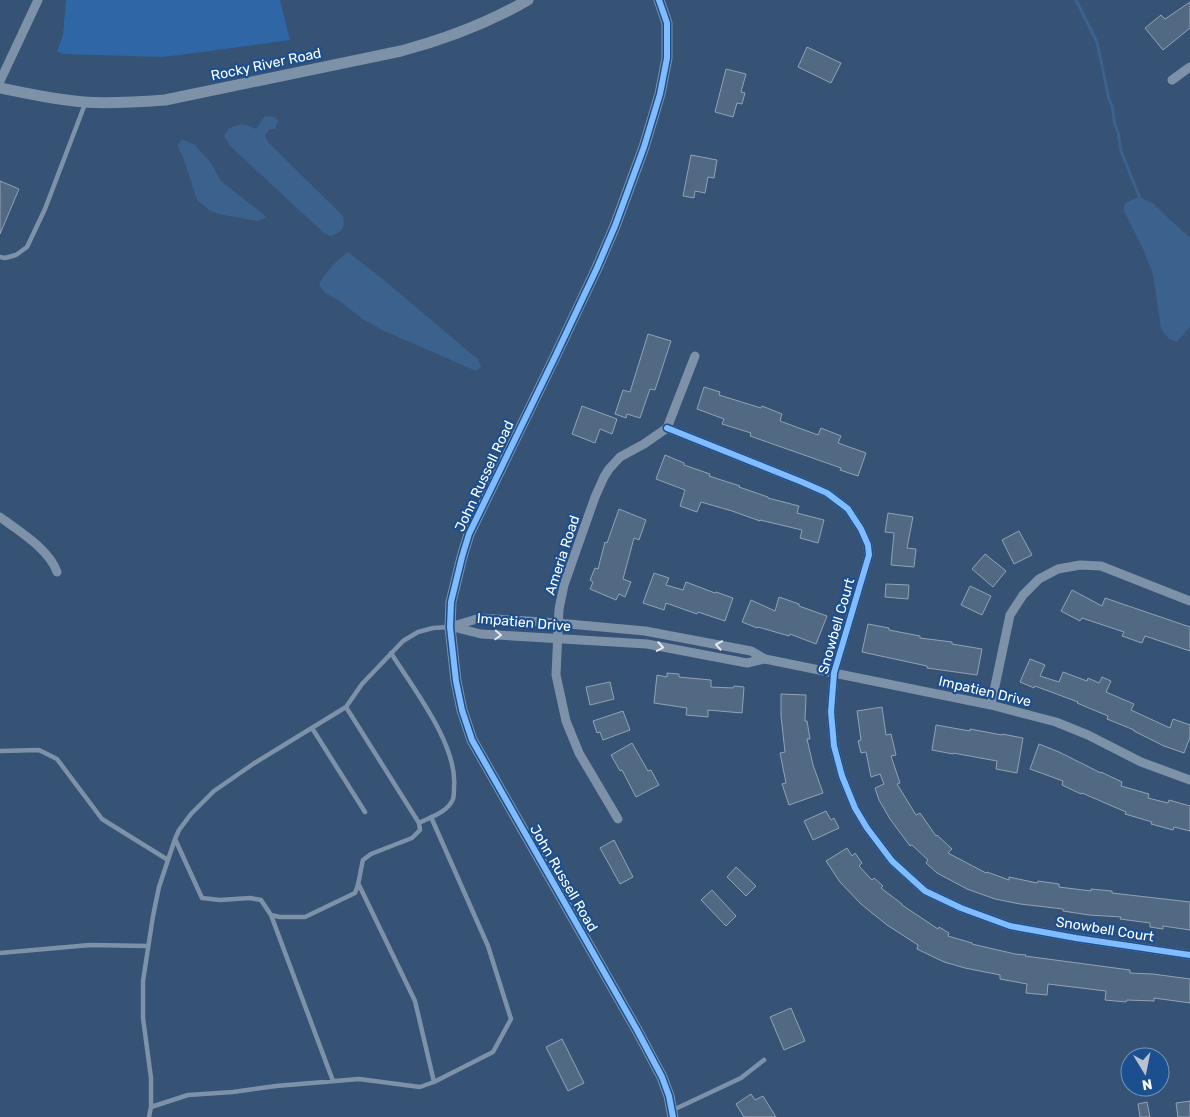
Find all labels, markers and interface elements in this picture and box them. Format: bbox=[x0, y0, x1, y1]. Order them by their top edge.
street label: Rocky River Road bbox=[209, 44, 323, 84]
street label: John Russell Road bbox=[451, 418, 518, 534]
street label: Ameria Road bbox=[542, 513, 583, 597]
street label: Snowbell Court bbox=[815, 576, 858, 676]
street label: Impatien Drive bbox=[476, 610, 572, 635]
one-way arrow bbox=[494, 630, 502, 641]
one-way arrow bbox=[714, 640, 723, 650]
one-way arrow bbox=[656, 641, 665, 651]
street label: Impatien Drive bbox=[937, 673, 1033, 710]
street label: John Russell Road bbox=[526, 822, 601, 935]
street label: Snowbell Court bbox=[1055, 913, 1156, 946]
north arrow bbox=[1120, 1047, 1170, 1097]
text: N bbox=[1141, 1075, 1154, 1094]

